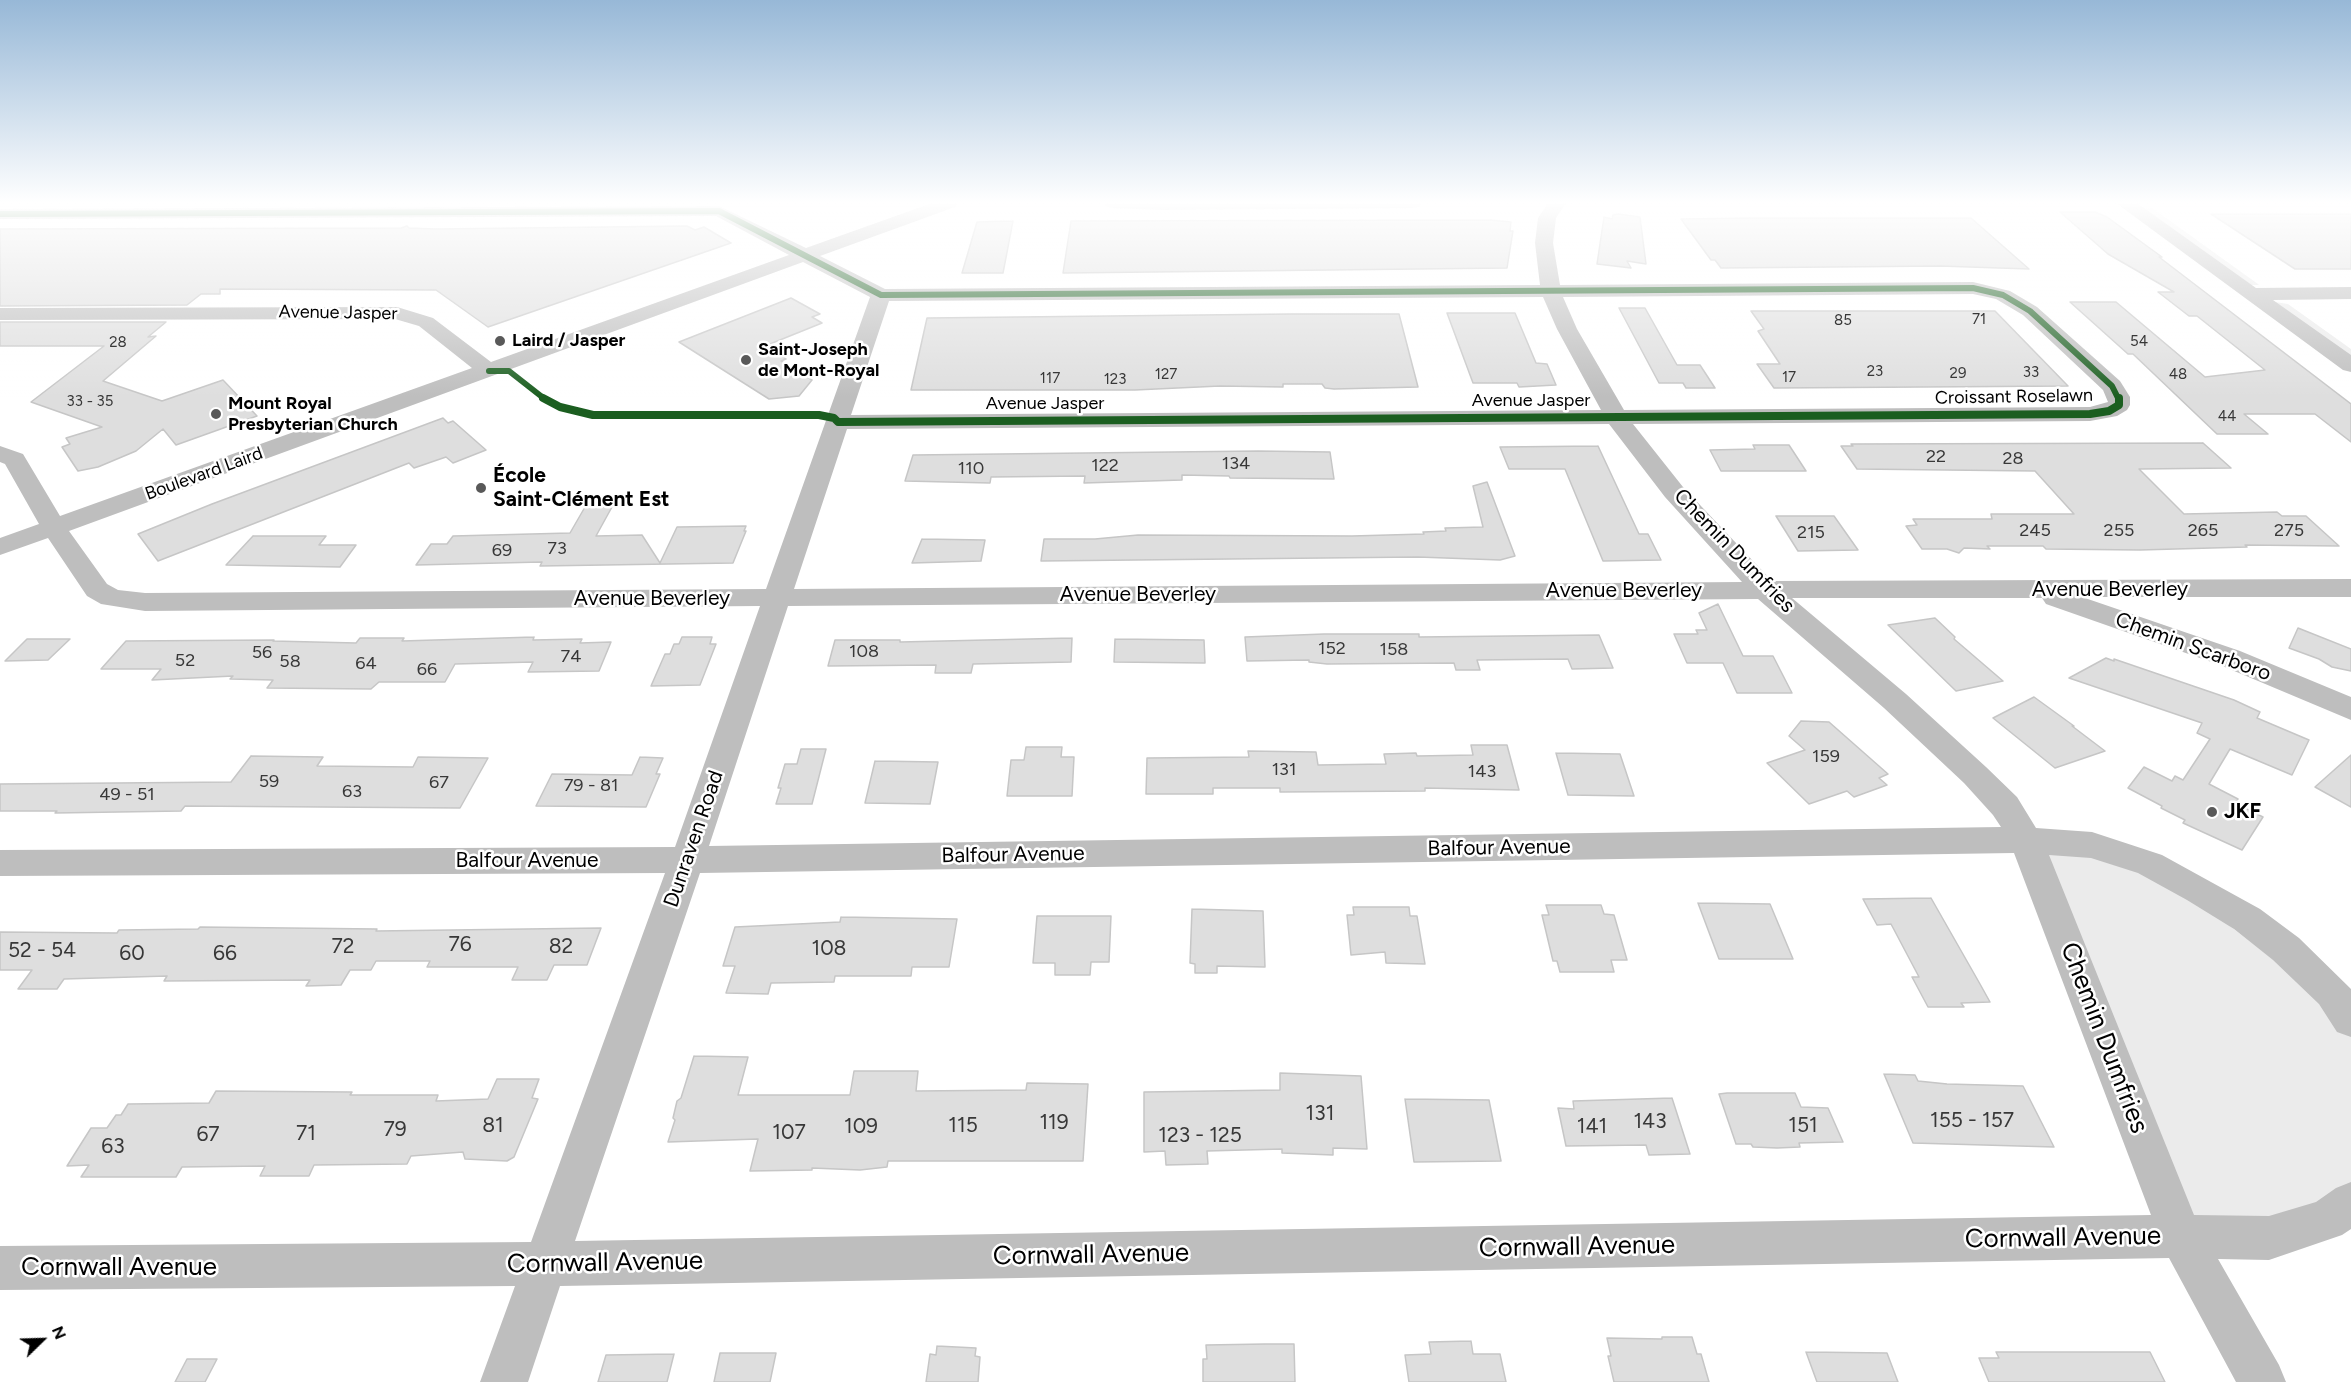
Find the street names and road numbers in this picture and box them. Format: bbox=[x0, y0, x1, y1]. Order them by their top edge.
street label: Avenue Jasper bbox=[278, 301, 398, 325]
street label: Croissant Roselawn bbox=[1935, 385, 2093, 409]
street label: Avenue Jasper bbox=[1472, 390, 1590, 412]
street label: Avenue Jasper bbox=[986, 393, 1104, 415]
street label: Boulevard Laird bbox=[142, 443, 266, 505]
street label: Chemin Dumfries bbox=[1668, 484, 1800, 618]
street label: Avenue Beverley bbox=[2032, 577, 2188, 603]
street label: Avenue Beverley bbox=[1546, 578, 1702, 604]
street label: Avenue Beverley bbox=[1060, 582, 1216, 608]
street label: Avenue Beverley bbox=[574, 586, 730, 612]
street label: Chemin Scarboro bbox=[2112, 607, 2274, 687]
street label: Dunraven Road bbox=[659, 767, 729, 911]
street label: Balfour Avenue bbox=[1427, 834, 1571, 862]
street label: Balfour Avenue bbox=[941, 841, 1085, 869]
street label: Balfour Avenue bbox=[455, 848, 599, 874]
street label: Chemin Dumfries bbox=[2053, 938, 2155, 1138]
street label: Cornwall Avenue bbox=[1965, 1221, 2161, 1255]
street label: Cornwall Avenue bbox=[1479, 1230, 1675, 1264]
street label: Cornwall Avenue bbox=[993, 1238, 1189, 1272]
street label: Cornwall Avenue bbox=[507, 1246, 703, 1280]
street label: Cornwall Avenue bbox=[21, 1251, 217, 1283]

